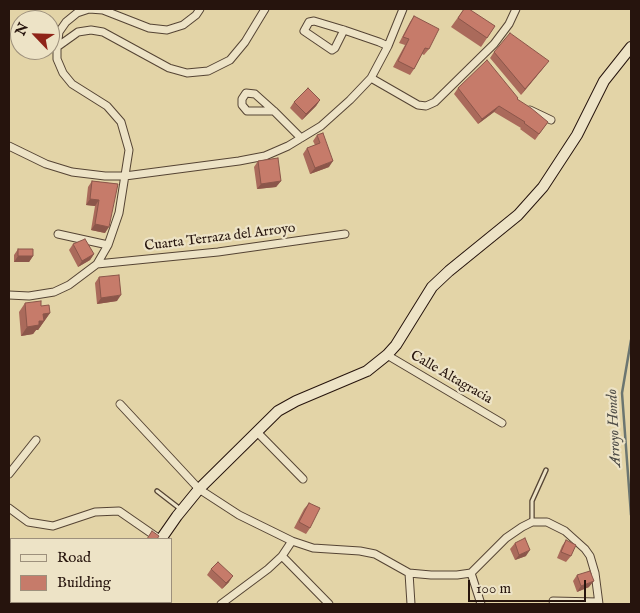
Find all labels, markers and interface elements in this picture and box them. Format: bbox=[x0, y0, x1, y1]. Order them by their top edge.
north arrow bbox=[10, 10, 60, 60]
text: N bbox=[12, 20, 33, 39]
street label: Cuarta Terraza del Arroyo bbox=[144, 220, 296, 256]
street label: Calle Altagracia bbox=[407, 348, 495, 408]
water label: Arroyo Hondo bbox=[604, 389, 626, 467]
legend bbox=[10, 538, 172, 603]
text: Road bbox=[57, 548, 91, 567]
scale bar bbox=[470, 570, 588, 602]
text: Building bbox=[57, 573, 111, 592]
text: 100 m bbox=[476, 579, 511, 598]

